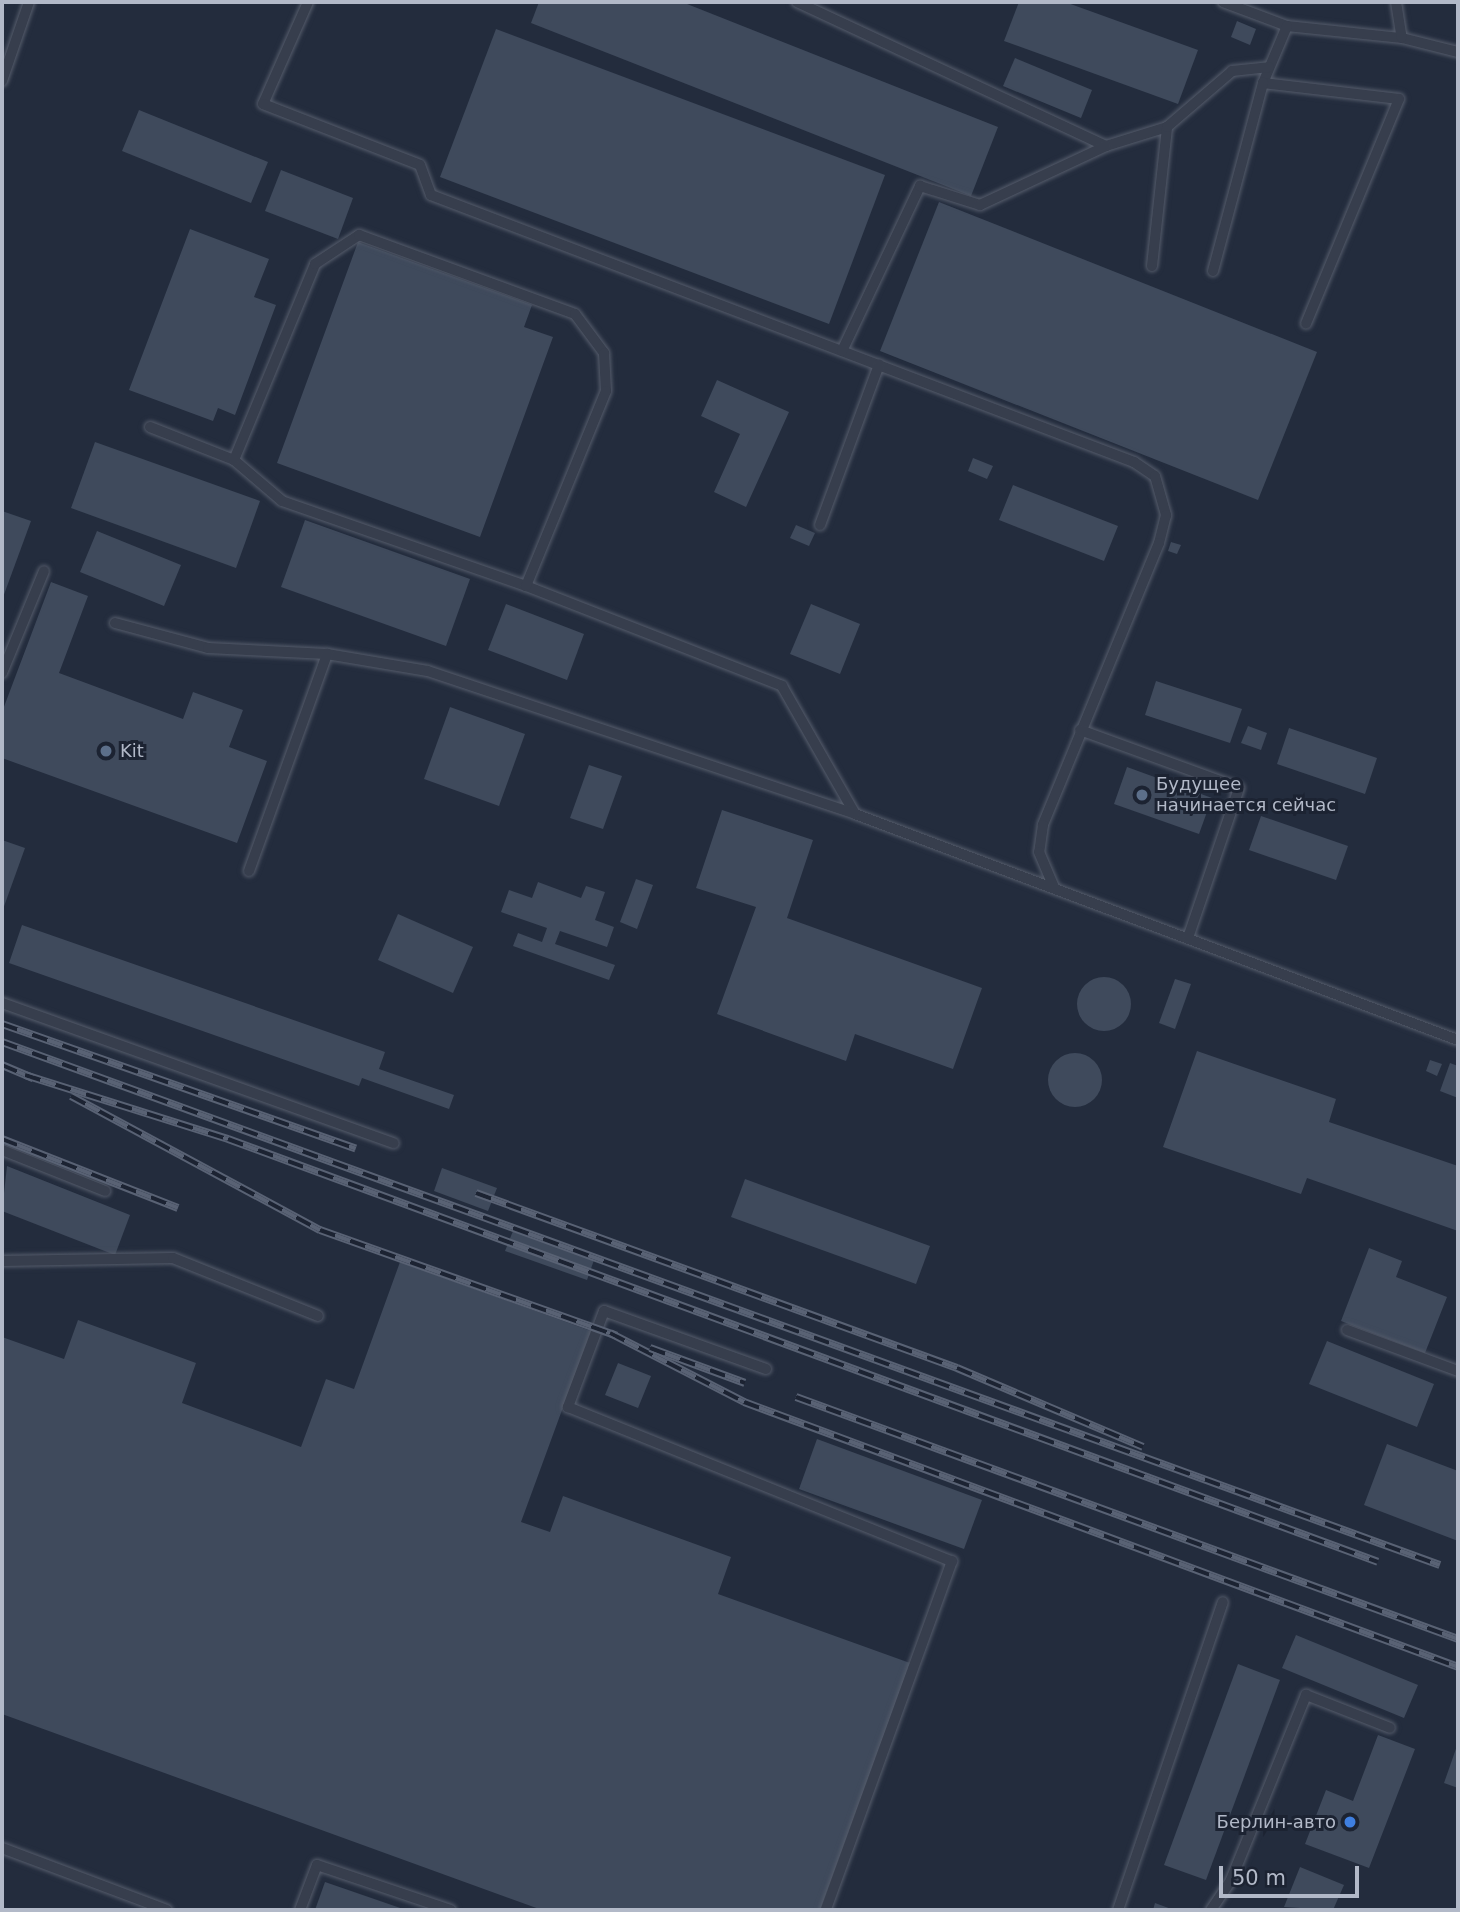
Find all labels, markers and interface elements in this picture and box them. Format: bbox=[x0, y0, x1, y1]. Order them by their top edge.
place label: Kit bbox=[120, 740, 144, 762]
marker: Kit bbox=[98, 743, 114, 759]
place label: Будущее начинается сейчас bbox=[1156, 774, 1336, 816]
marker: Будущее начинается сейчас bbox=[1134, 787, 1150, 803]
place label: Берлин-авто bbox=[1217, 1811, 1336, 1833]
marker: Берлин-авто bbox=[1342, 1814, 1358, 1830]
scale bar bbox=[1222, 1853, 1362, 1897]
text: 50 m bbox=[1232, 1866, 1286, 1890]

